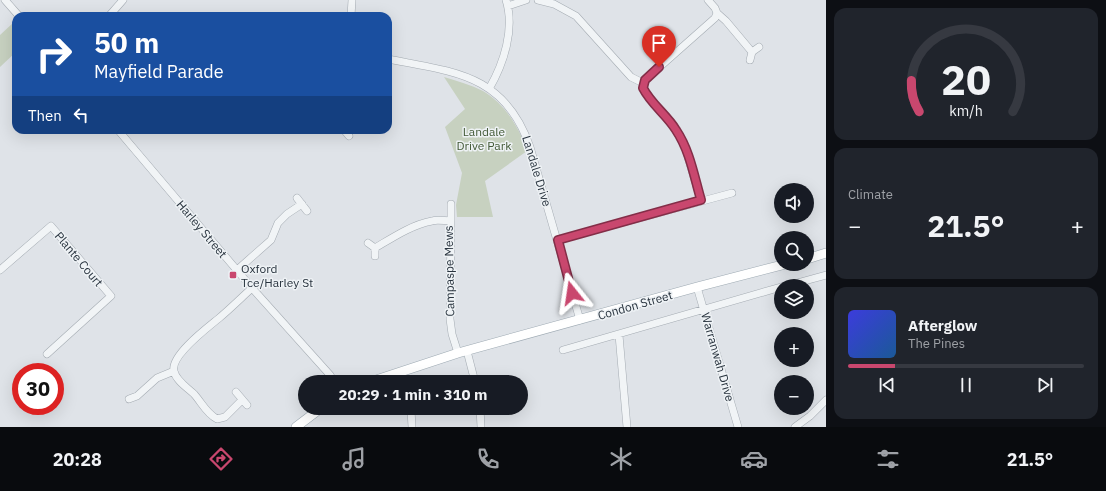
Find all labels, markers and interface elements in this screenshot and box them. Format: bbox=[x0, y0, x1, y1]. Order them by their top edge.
text: 50 m bbox=[94, 24, 159, 61]
pin bbox=[642, 26, 676, 67]
icon: right bbox=[28, 28, 80, 80]
icon: arrive bbox=[648, 32, 670, 54]
text: 20 bbox=[941, 52, 991, 106]
text: Mayfield Parade bbox=[94, 60, 224, 83]
text: km/h bbox=[949, 100, 983, 119]
icon: left bbox=[70, 104, 92, 126]
text: Then bbox=[28, 106, 62, 125]
park label: Landale Drive Park bbox=[457, 124, 512, 153]
street label: Landale Drive bbox=[519, 134, 555, 209]
map controls bbox=[774, 183, 814, 415]
button: sound bbox=[774, 183, 814, 223]
text: Climate bbox=[848, 186, 893, 203]
street label: Harley Street bbox=[173, 197, 231, 261]
text: 21.5° bbox=[927, 206, 1005, 245]
text: − bbox=[848, 211, 861, 240]
text: + bbox=[1071, 211, 1084, 240]
street label: Campaspe Mews bbox=[441, 225, 457, 317]
street label: Plante Court bbox=[52, 229, 106, 289]
button: search bbox=[774, 231, 814, 271]
place label: Oxford Tce/Harley St bbox=[241, 261, 313, 290]
marker: Oxford Tce/Harley St bbox=[228, 270, 238, 280]
position arrow bbox=[551, 272, 593, 314]
button: layers bbox=[774, 279, 814, 319]
street label: Condon Street bbox=[596, 287, 674, 323]
street label: Warranwah Drive bbox=[698, 311, 738, 404]
text: Afterglow bbox=[908, 316, 977, 335]
button: + bbox=[774, 327, 814, 367]
text: The Pines bbox=[908, 335, 965, 352]
speed limit sign: 30 bbox=[12, 363, 64, 415]
icon: previous bbox=[876, 374, 898, 396]
icon: pause bbox=[955, 374, 977, 396]
icon: next bbox=[1034, 374, 1056, 396]
button: − bbox=[774, 375, 814, 415]
text: 20:29 · 1 min · 310 m bbox=[339, 385, 487, 404]
icon: directions bbox=[207, 445, 235, 473]
icon: music bbox=[340, 445, 368, 473]
icon: phone bbox=[474, 445, 502, 473]
icon: climate bbox=[607, 445, 635, 473]
icon: car bbox=[740, 445, 768, 473]
icon: filters bbox=[874, 445, 902, 473]
text: 20:28 bbox=[53, 448, 102, 471]
text: 21.5° bbox=[1007, 448, 1053, 471]

